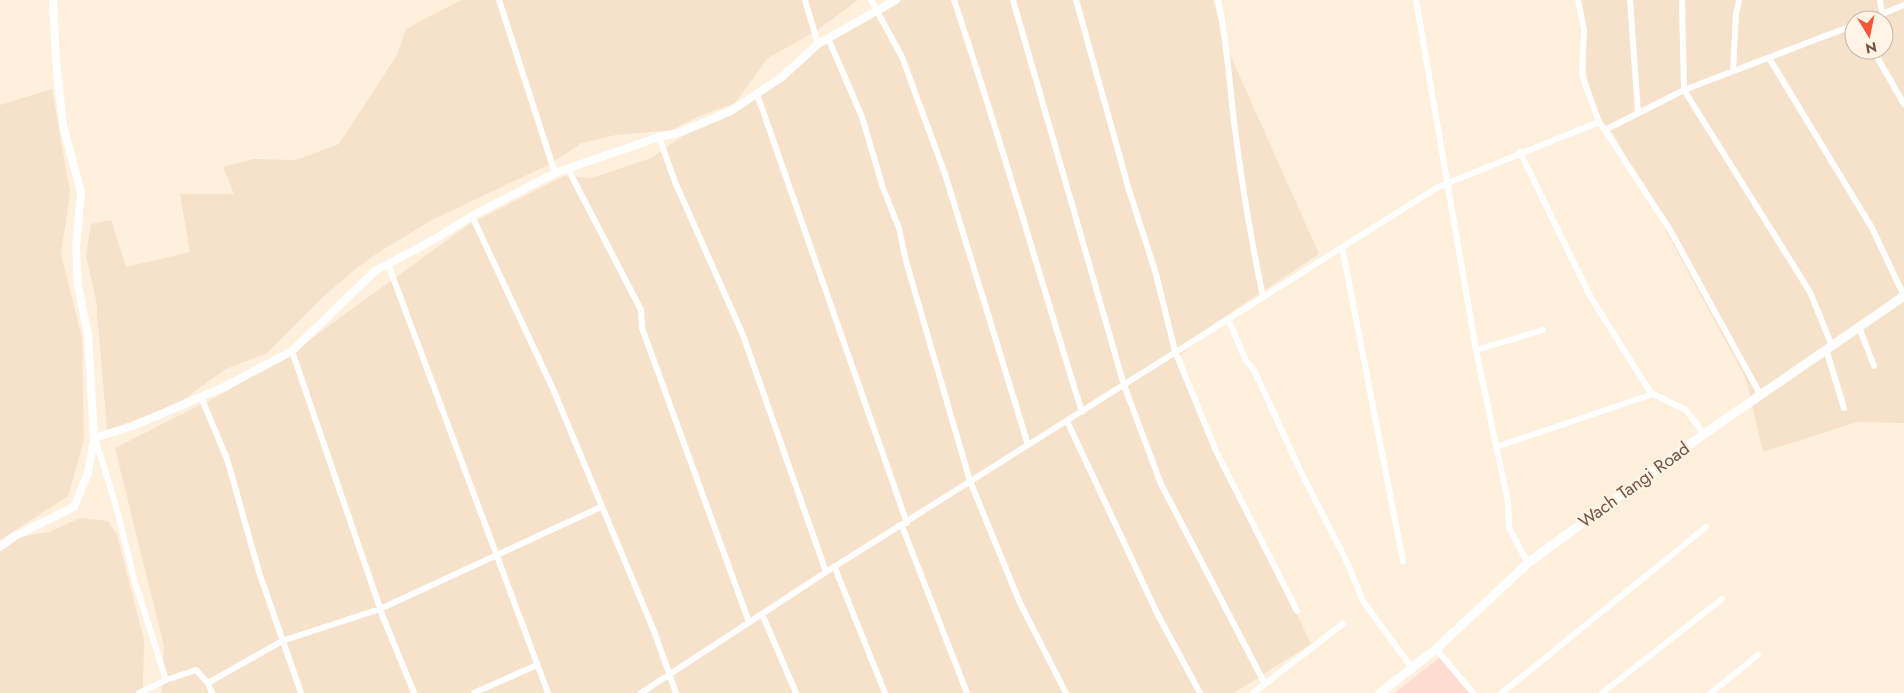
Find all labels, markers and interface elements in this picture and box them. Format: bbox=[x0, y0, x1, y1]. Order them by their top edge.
north arrow bbox=[1844, 10, 1894, 60]
text: N bbox=[1864, 37, 1878, 59]
street label: Wach Tangi Road bbox=[1573, 436, 1695, 534]

